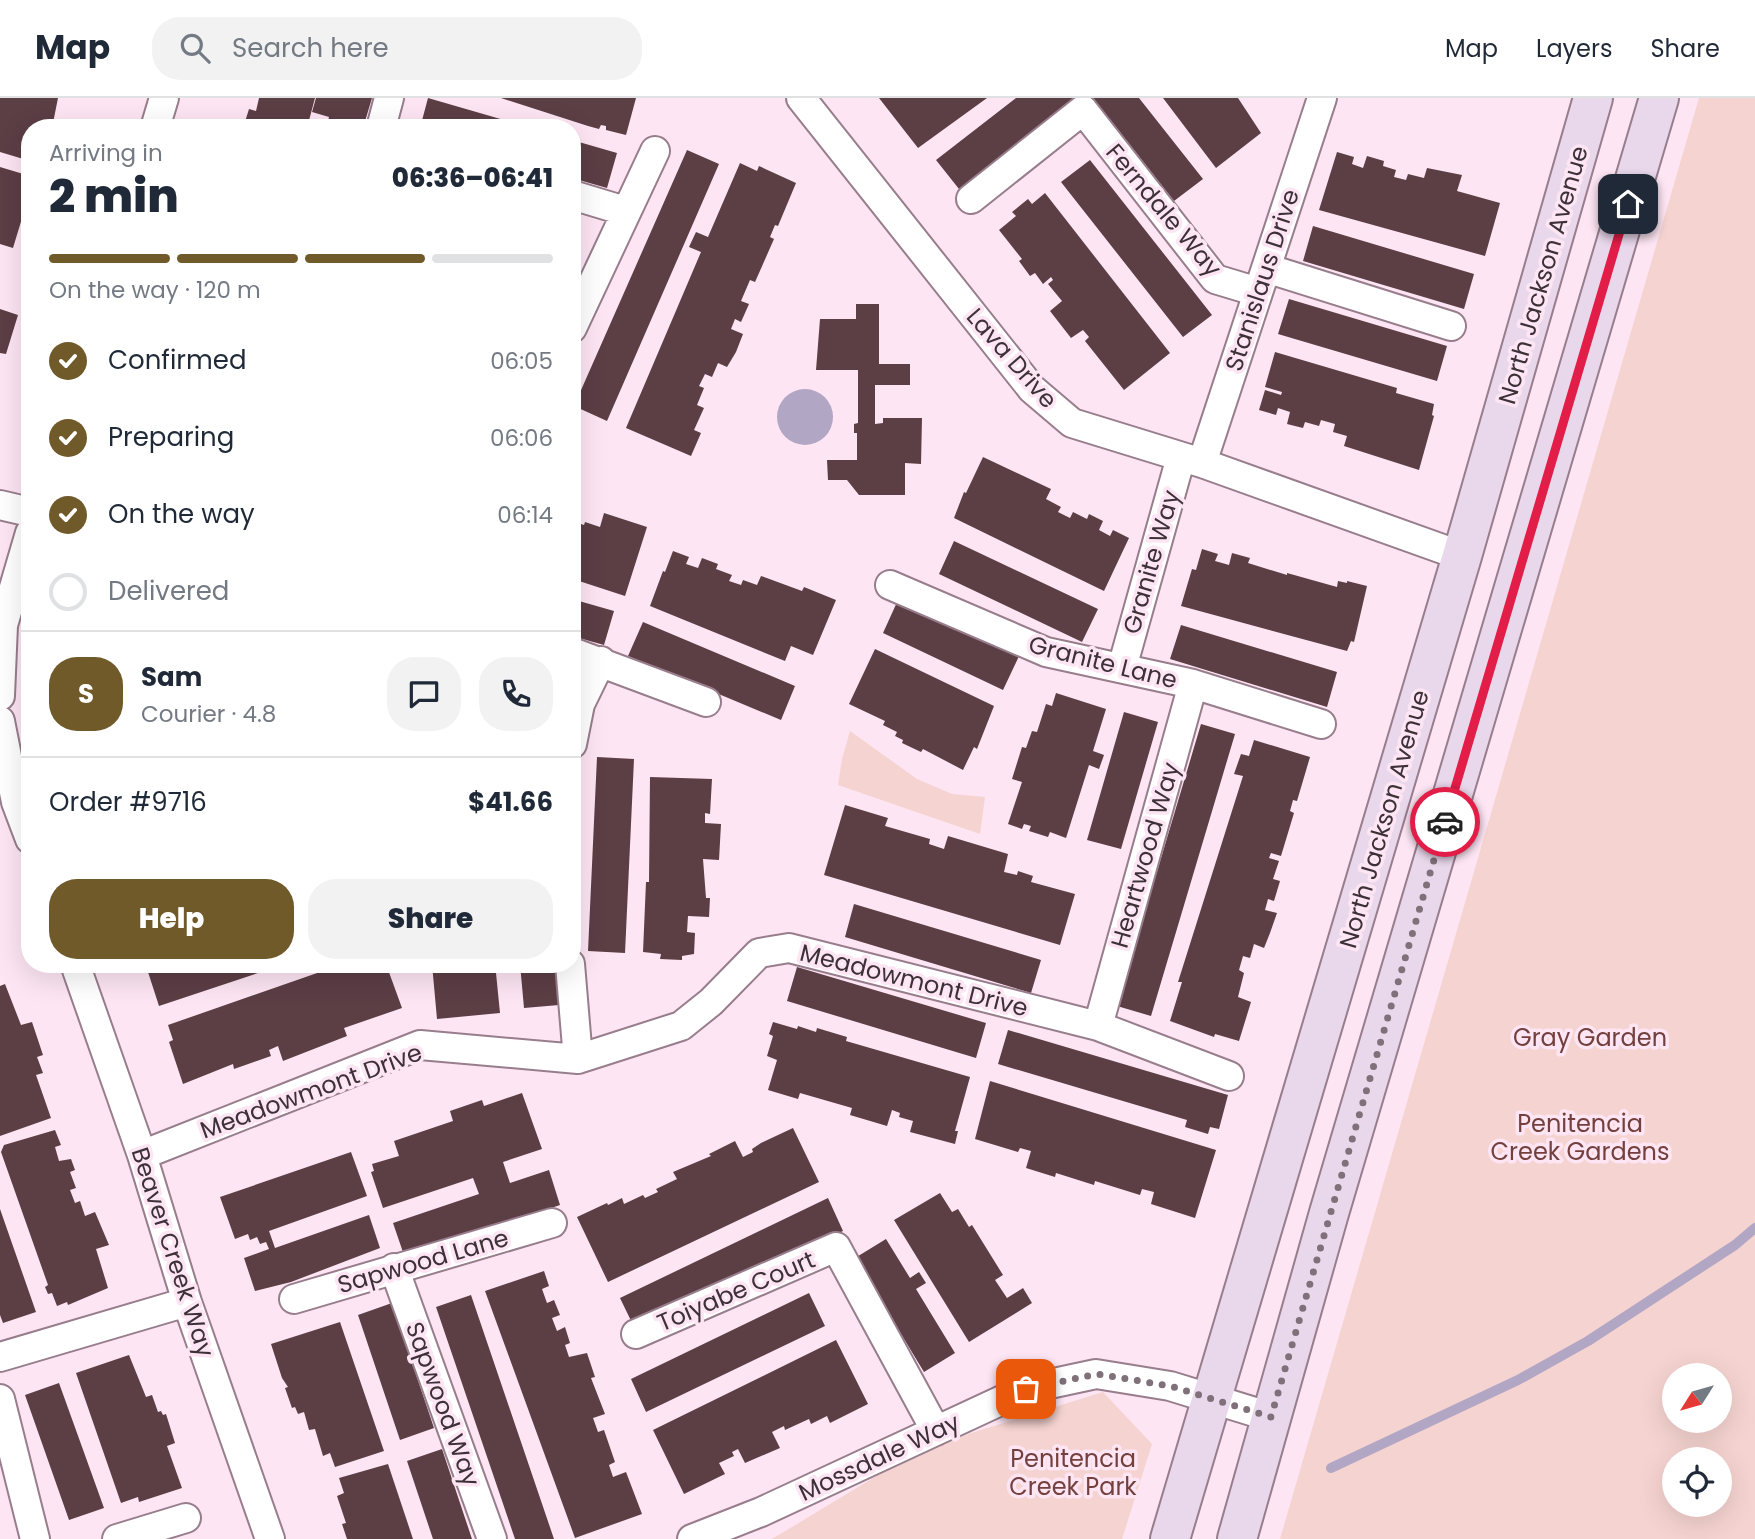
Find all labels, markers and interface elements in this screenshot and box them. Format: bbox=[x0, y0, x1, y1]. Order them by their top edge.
search box bbox=[152, 17, 642, 80]
text: Map bbox=[35, 24, 110, 71]
icon: search bbox=[176, 29, 214, 67]
text: Search here bbox=[232, 30, 389, 66]
text: Map bbox=[1445, 32, 1498, 65]
text: Layers bbox=[1536, 32, 1612, 65]
text: Share bbox=[1650, 32, 1720, 65]
text: Arriving in bbox=[49, 137, 163, 169]
street label: Ferndale Way bbox=[1099, 137, 1230, 284]
street label: North Jackson Avenue bbox=[1490, 142, 1596, 408]
text: 06:36–06:41 bbox=[392, 160, 553, 196]
text: 2 min bbox=[49, 164, 179, 228]
pin bbox=[1598, 174, 1658, 234]
street label: Stanislaus Drive bbox=[1217, 185, 1307, 375]
icon: home bbox=[1609, 185, 1647, 223]
text: On the way · 120 m bbox=[49, 274, 261, 306]
street label: Lava Drive bbox=[959, 301, 1065, 415]
icon: check bbox=[49, 342, 87, 380]
text: Confirmed bbox=[108, 342, 246, 378]
text: 06:05 bbox=[490, 345, 553, 377]
icon: check bbox=[49, 419, 87, 457]
text: Preparing bbox=[108, 419, 234, 455]
text: 06:06 bbox=[490, 422, 553, 454]
street label: Granite Way bbox=[1115, 486, 1187, 638]
icon: check bbox=[49, 496, 87, 534]
text: On the way bbox=[108, 496, 255, 532]
text: 06:14 bbox=[497, 499, 553, 531]
text: Delivered bbox=[108, 573, 229, 609]
street label: Granite Lane bbox=[1025, 628, 1181, 696]
button: chat bbox=[387, 657, 461, 731]
button: phone bbox=[479, 657, 553, 731]
text: Sam bbox=[141, 659, 202, 695]
text: S bbox=[78, 676, 94, 712]
street label: North Jackson Avenue bbox=[1331, 686, 1437, 952]
text: Courier · 4.8 bbox=[141, 698, 276, 730]
street label: Heartwood Way bbox=[1103, 758, 1187, 952]
text: Order #9716 bbox=[49, 784, 207, 820]
text: $41.66 bbox=[468, 784, 553, 820]
courier bbox=[1410, 787, 1480, 857]
icon: car bbox=[1426, 803, 1464, 841]
button: Help bbox=[49, 879, 294, 959]
button: Share bbox=[308, 879, 553, 959]
street label: Meadowmont Drive bbox=[797, 936, 1031, 1024]
park label: Gray Garden bbox=[1513, 1021, 1667, 1054]
street label: Meadowmont Drive bbox=[196, 1036, 426, 1146]
park label: Penitencia Creek Gardens bbox=[1491, 1107, 1669, 1168]
street label: Beaver Creek Way bbox=[124, 1143, 223, 1362]
street label: Sapwood Lane bbox=[334, 1221, 512, 1301]
street label: Toiyabe Court bbox=[652, 1243, 820, 1339]
street label: Sapwood Way bbox=[398, 1317, 488, 1491]
pin bbox=[996, 1359, 1056, 1419]
north arrow bbox=[1662, 1363, 1732, 1433]
map controls bbox=[1662, 1363, 1732, 1517]
icon: bag bbox=[1007, 1370, 1045, 1408]
street label: Mossdale Way bbox=[793, 1405, 965, 1509]
park label: Penitencia Creek Park bbox=[1009, 1442, 1137, 1503]
button: locate bbox=[1662, 1447, 1732, 1517]

